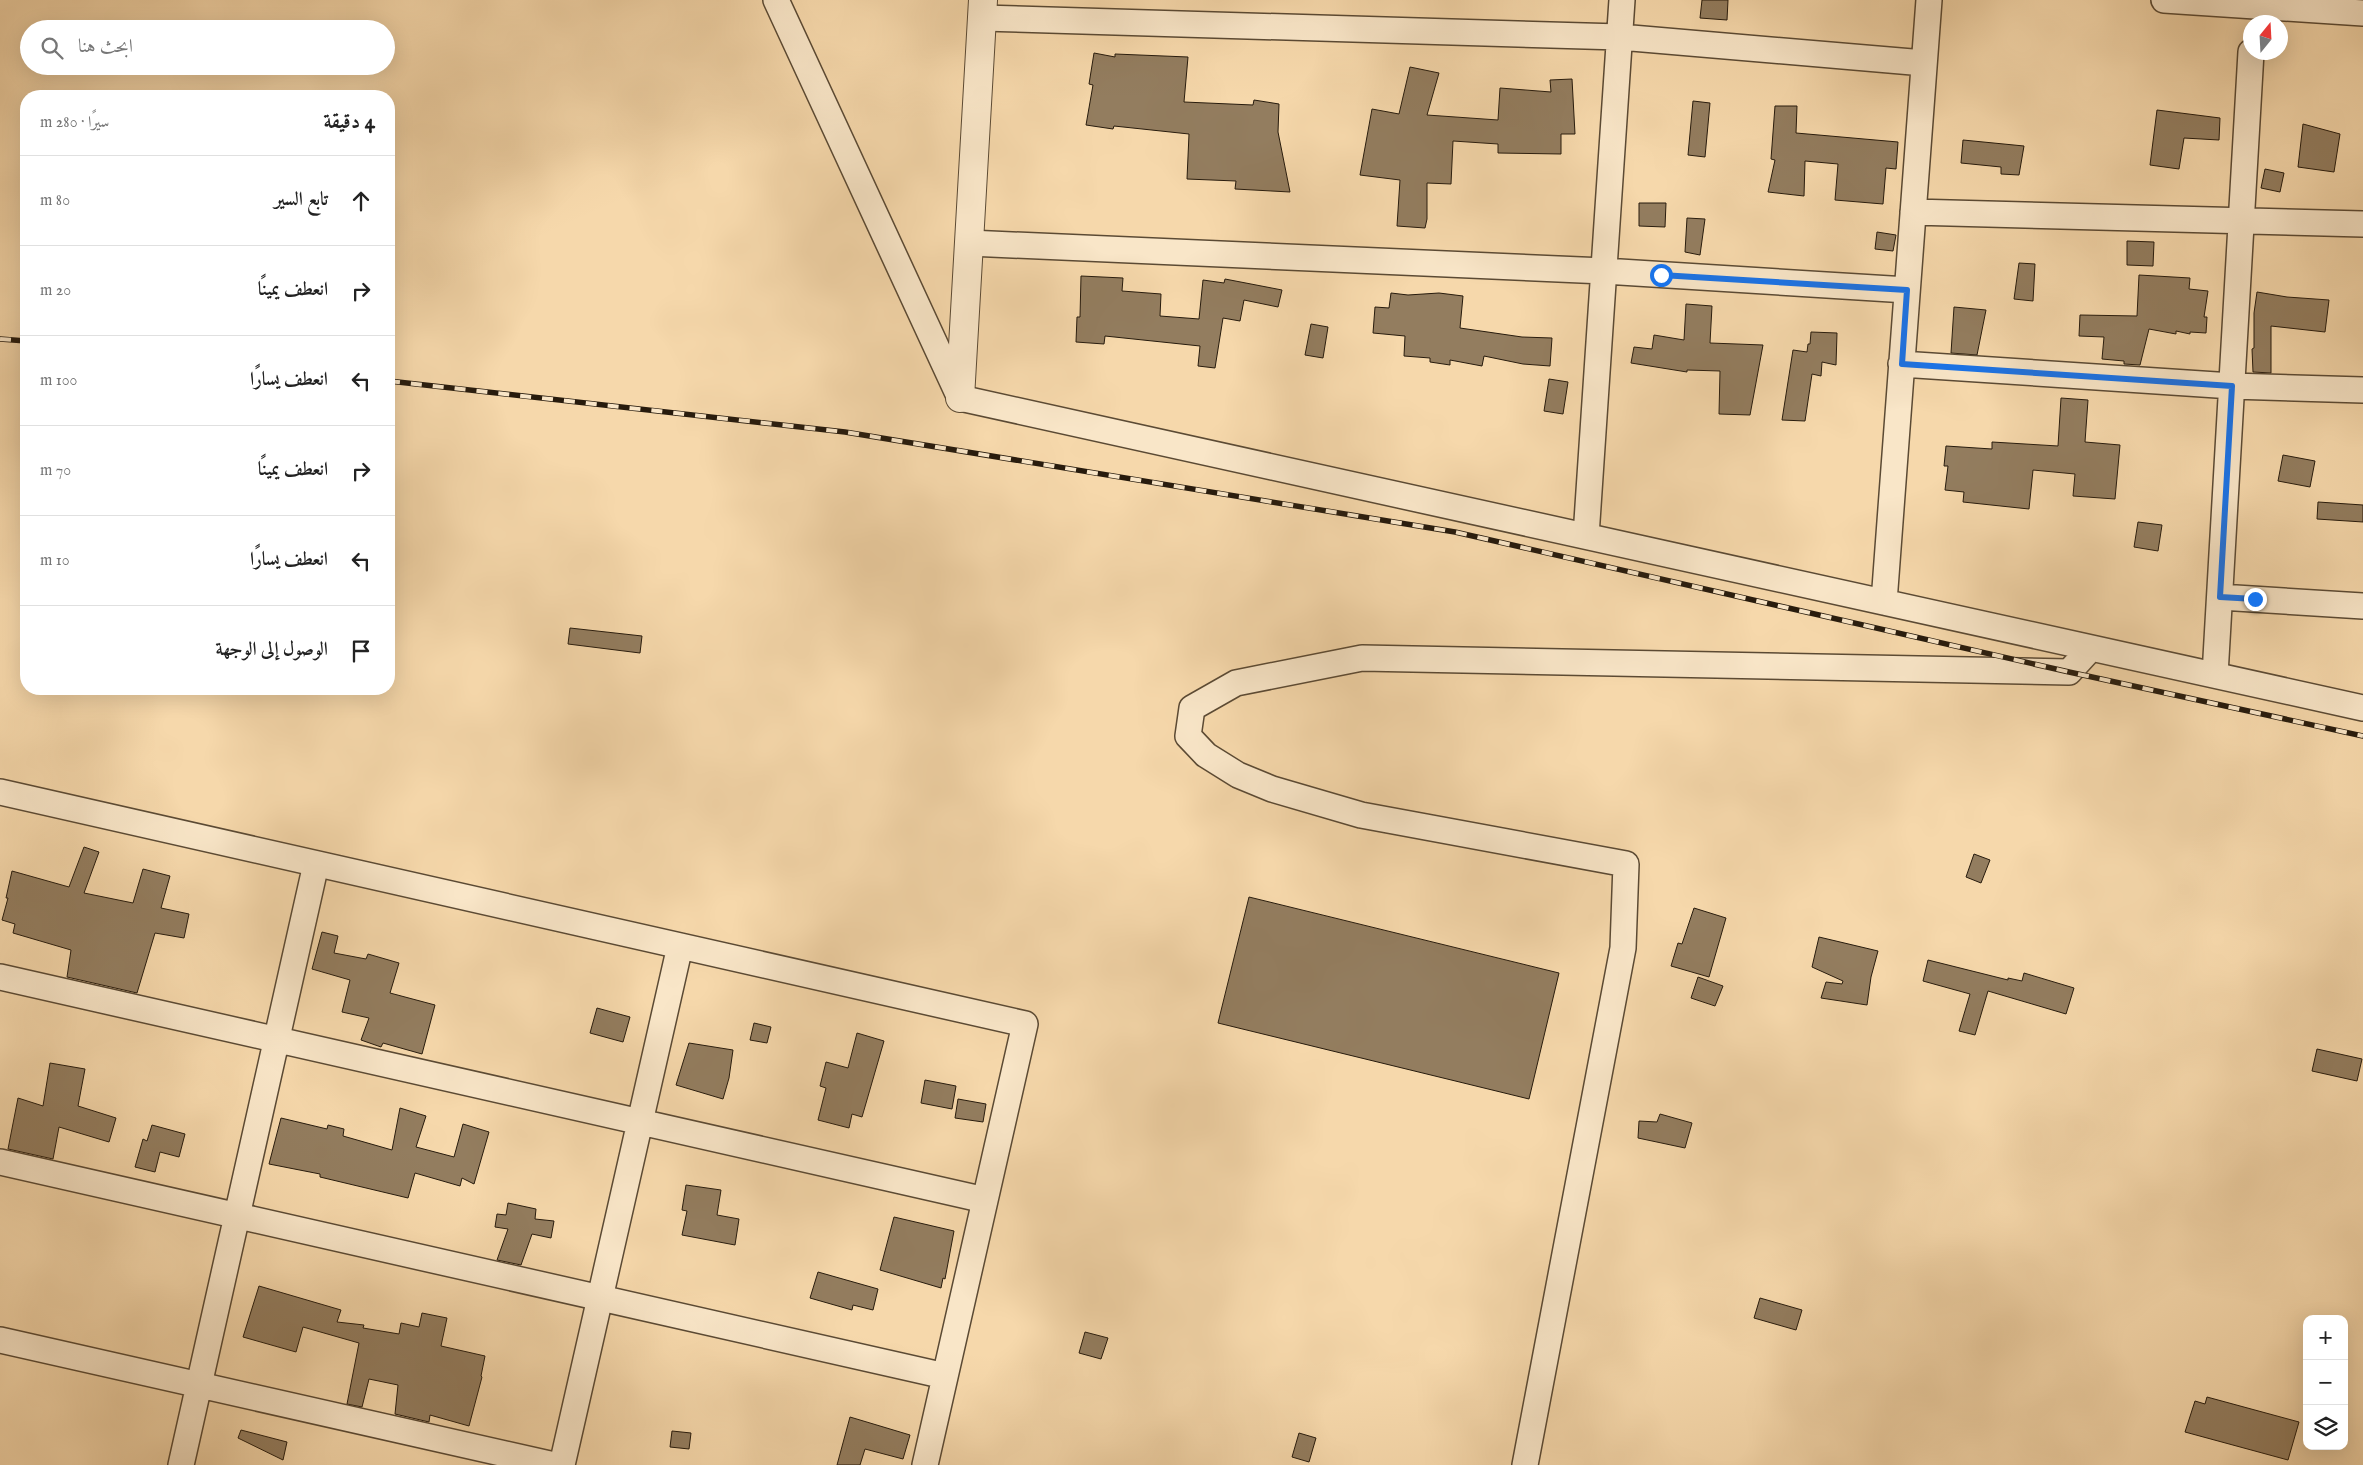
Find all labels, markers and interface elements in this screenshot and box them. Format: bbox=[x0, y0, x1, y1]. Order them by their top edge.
north arrow bbox=[2243, 15, 2288, 60]
search box bbox=[20, 20, 395, 75]
icon: search bbox=[38, 34, 66, 62]
text: ابحث هنا bbox=[78, 35, 133, 59]
text: 4 دقيقة bbox=[323, 109, 375, 136]
text: سيرًا · 280 m bbox=[40, 113, 109, 133]
icon: ahead bbox=[347, 187, 375, 215]
text: تابع السير bbox=[274, 188, 328, 212]
text: 80 m bbox=[40, 191, 70, 211]
route start bbox=[1650, 264, 1673, 287]
icon: right bbox=[347, 277, 375, 305]
text: انعطف يمينًا bbox=[258, 278, 328, 302]
text: 20 m bbox=[40, 281, 71, 301]
icon: left bbox=[347, 367, 375, 395]
text: انعطف يسارًا bbox=[250, 368, 328, 392]
text: 100 m bbox=[40, 371, 77, 391]
icon: right bbox=[347, 457, 375, 485]
text: انعطف يمينًا bbox=[258, 458, 328, 482]
text: 70 m bbox=[40, 461, 71, 481]
icon: left bbox=[347, 547, 375, 575]
text: انعطف يسارًا bbox=[250, 548, 328, 572]
text: 10 m bbox=[40, 551, 70, 571]
route end bbox=[2244, 588, 2267, 611]
icon: arrive bbox=[347, 637, 375, 665]
text: الوصول إلى الوجهة bbox=[216, 638, 328, 662]
map controls bbox=[2303, 1315, 2348, 1450]
button: + bbox=[2303, 1315, 2348, 1360]
button: − bbox=[2303, 1360, 2348, 1405]
button: layers bbox=[2303, 1405, 2348, 1450]

